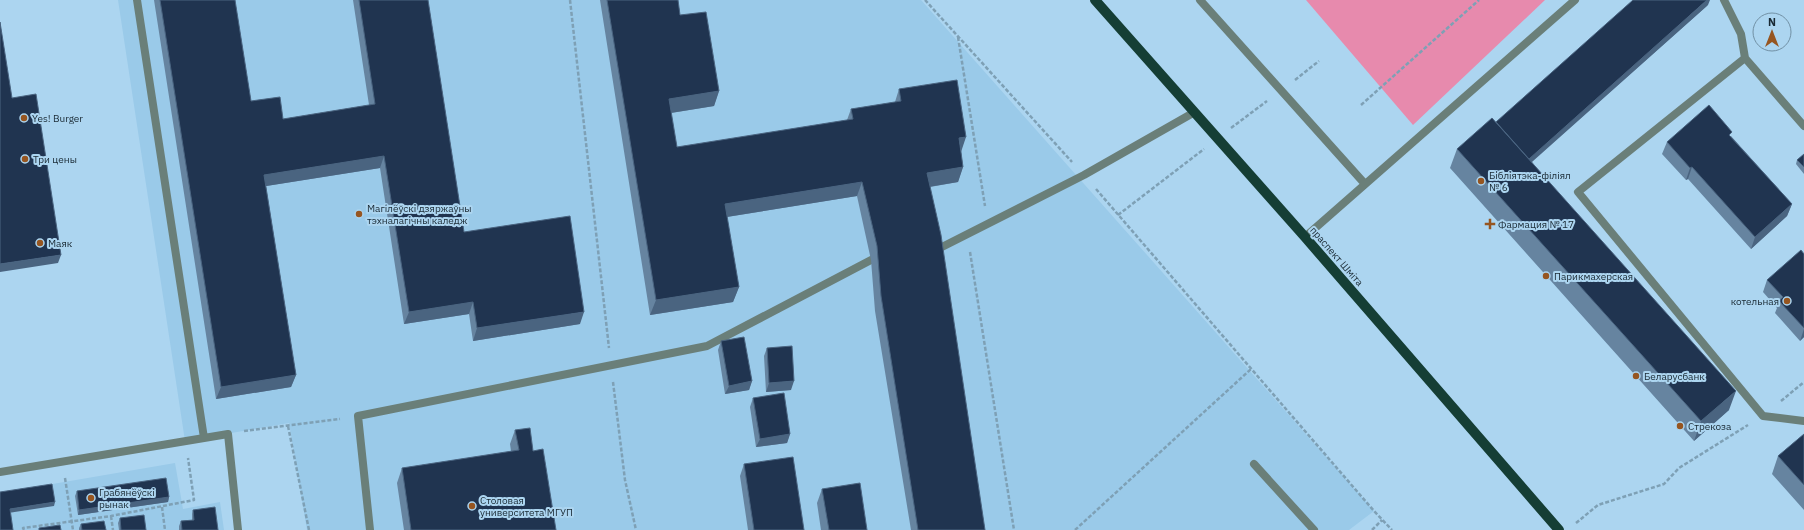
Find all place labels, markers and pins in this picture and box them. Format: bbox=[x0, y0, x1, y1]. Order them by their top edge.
place label: Yes! Burger bbox=[32, 112, 83, 125]
marker: Yes! Burger bbox=[19, 113, 29, 123]
place label: Три цены bbox=[33, 153, 77, 166]
marker: Три цены bbox=[20, 154, 30, 164]
place label: Бібліятэка-філіял № 6 bbox=[1489, 169, 1571, 194]
marker: Бібліятэка-філіял № 6 bbox=[1476, 176, 1486, 186]
place label: Магілёўскі дзяржаўны тэхналагічны каледж bbox=[367, 202, 472, 227]
marker: Магілёўскі дзяржаўны тэхналагічны каледж bbox=[354, 209, 364, 219]
place label: Фармация № 17 bbox=[1498, 218, 1574, 231]
marker: Фармация № 17 bbox=[1485, 219, 1495, 229]
place label: Маяк bbox=[48, 237, 73, 250]
marker: Маяк bbox=[35, 238, 45, 248]
place label: Парикмахерская bbox=[1554, 270, 1633, 283]
marker: Парикмахерская bbox=[1541, 271, 1551, 281]
place label: котельная bbox=[1731, 295, 1779, 308]
marker: котельная bbox=[1782, 296, 1792, 306]
place label: Беларусбанк bbox=[1644, 370, 1705, 383]
marker: Беларусбанк bbox=[1631, 371, 1641, 381]
place label: Стрекоза bbox=[1688, 420, 1732, 433]
marker: Стрекоза bbox=[1675, 421, 1685, 431]
place label: Грабянёўскі рынак bbox=[99, 486, 155, 511]
marker: Грабянёўскі рынак bbox=[86, 493, 96, 503]
place label: Столовая университета МГУП bbox=[480, 494, 573, 519]
marker: Столовая университета МГУП bbox=[467, 501, 477, 511]

